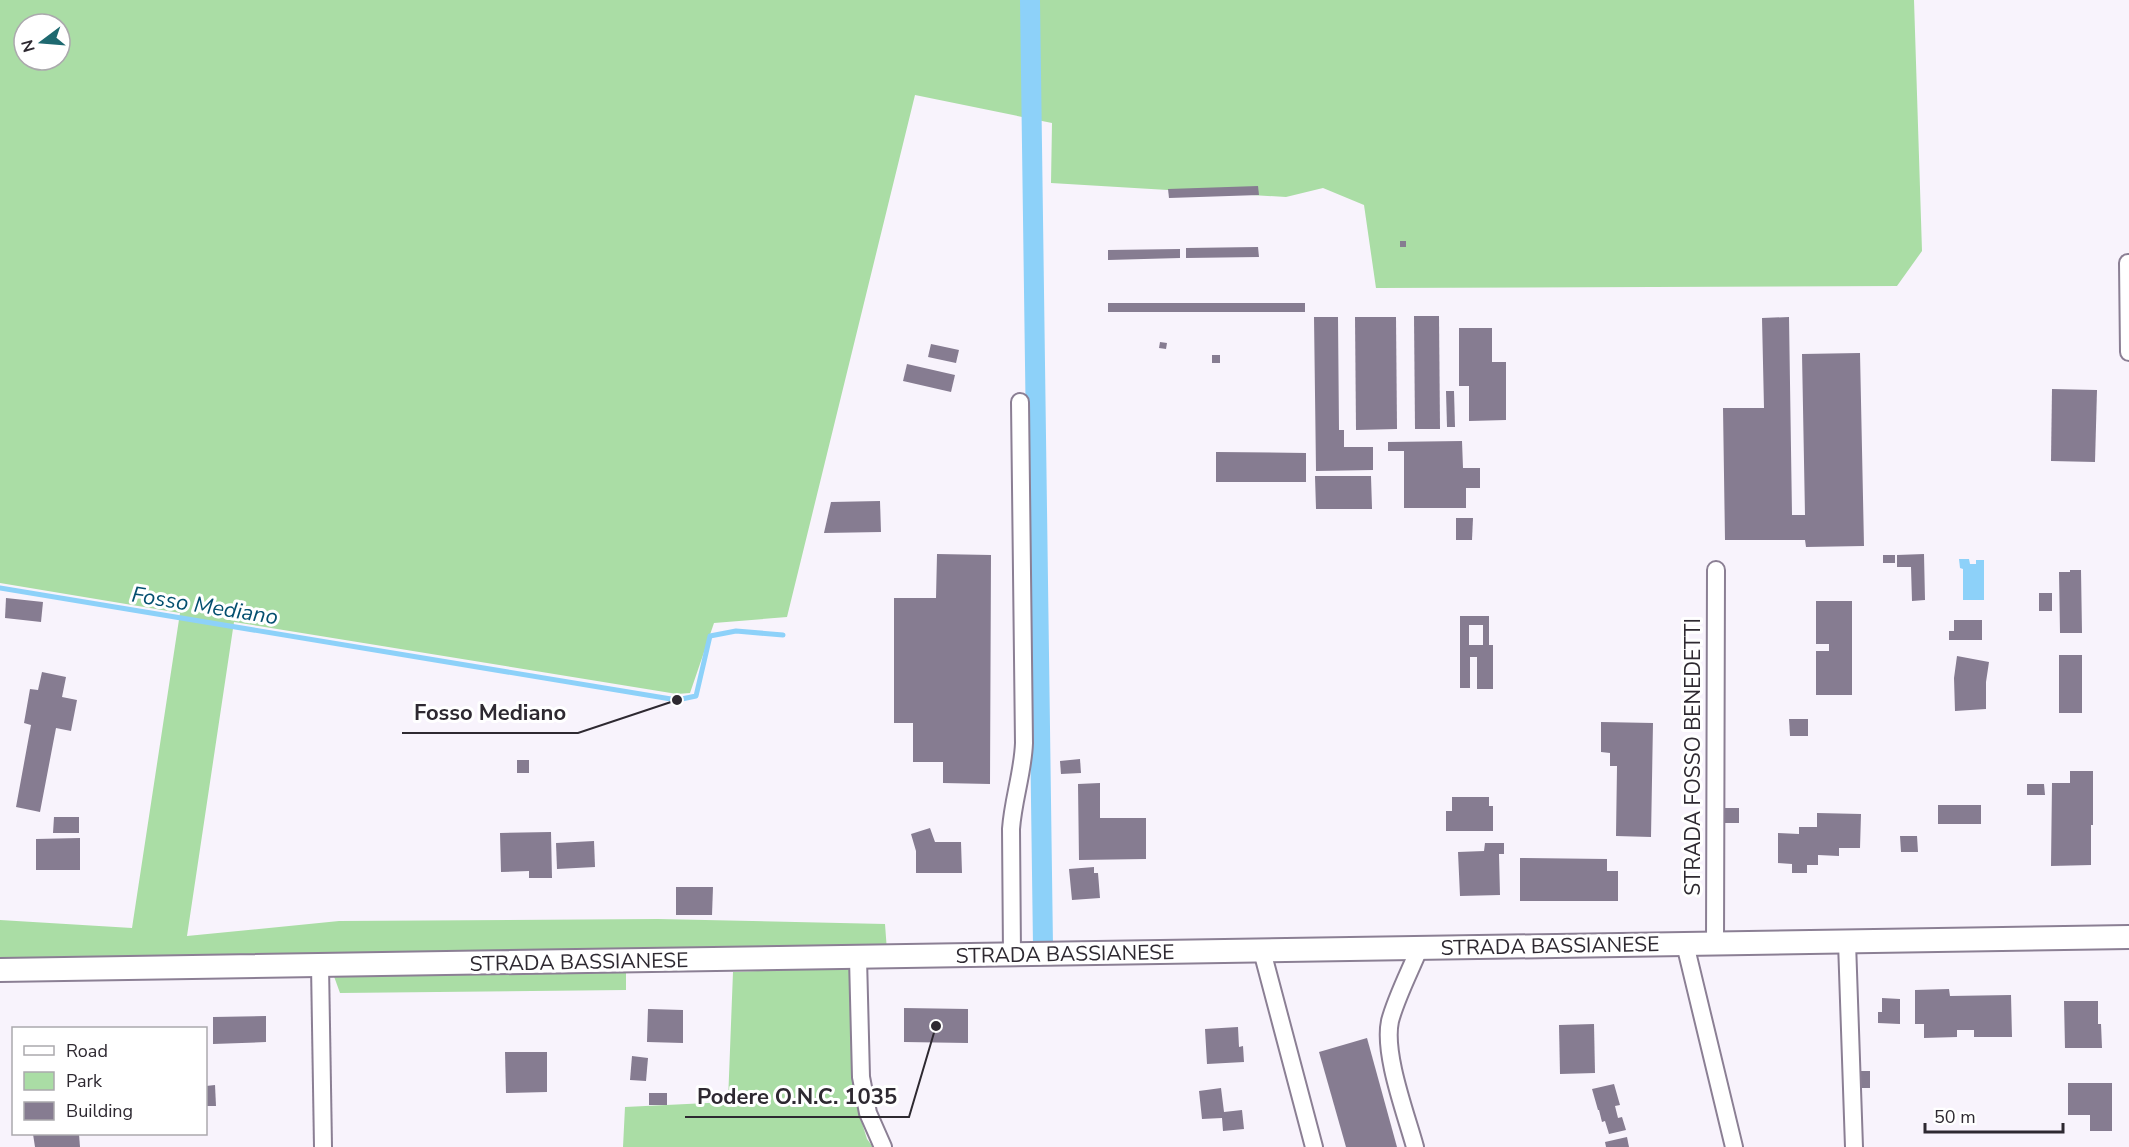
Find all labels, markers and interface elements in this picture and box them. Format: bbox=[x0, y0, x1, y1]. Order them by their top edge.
north arrow bbox=[12, 12, 72, 72]
text: N bbox=[16, 37, 41, 55]
water label: Fosso Mediano bbox=[130, 580, 280, 632]
street label: STRADA FOSSO BENEDETTI bbox=[1679, 618, 1707, 896]
callout: Fosso Mediano bbox=[402, 693, 578, 733]
text: Fosso Mediano bbox=[414, 698, 566, 728]
street label: STRADA BASSIANESE bbox=[1440, 930, 1660, 962]
street label: STRADA BASSIANESE bbox=[955, 938, 1175, 970]
street label: STRADA BASSIANESE bbox=[469, 946, 689, 978]
legend bbox=[12, 1027, 207, 1135]
text: Road bbox=[66, 1039, 108, 1063]
text: Park bbox=[66, 1069, 103, 1093]
callout: Podere O.N.C. 1035 bbox=[685, 1077, 909, 1117]
text: Podere O.N.C. 1035 bbox=[697, 1082, 897, 1112]
scale bar bbox=[1925, 1096, 2063, 1134]
text: Building bbox=[66, 1099, 133, 1123]
text: 50 m bbox=[1934, 1105, 1976, 1129]

